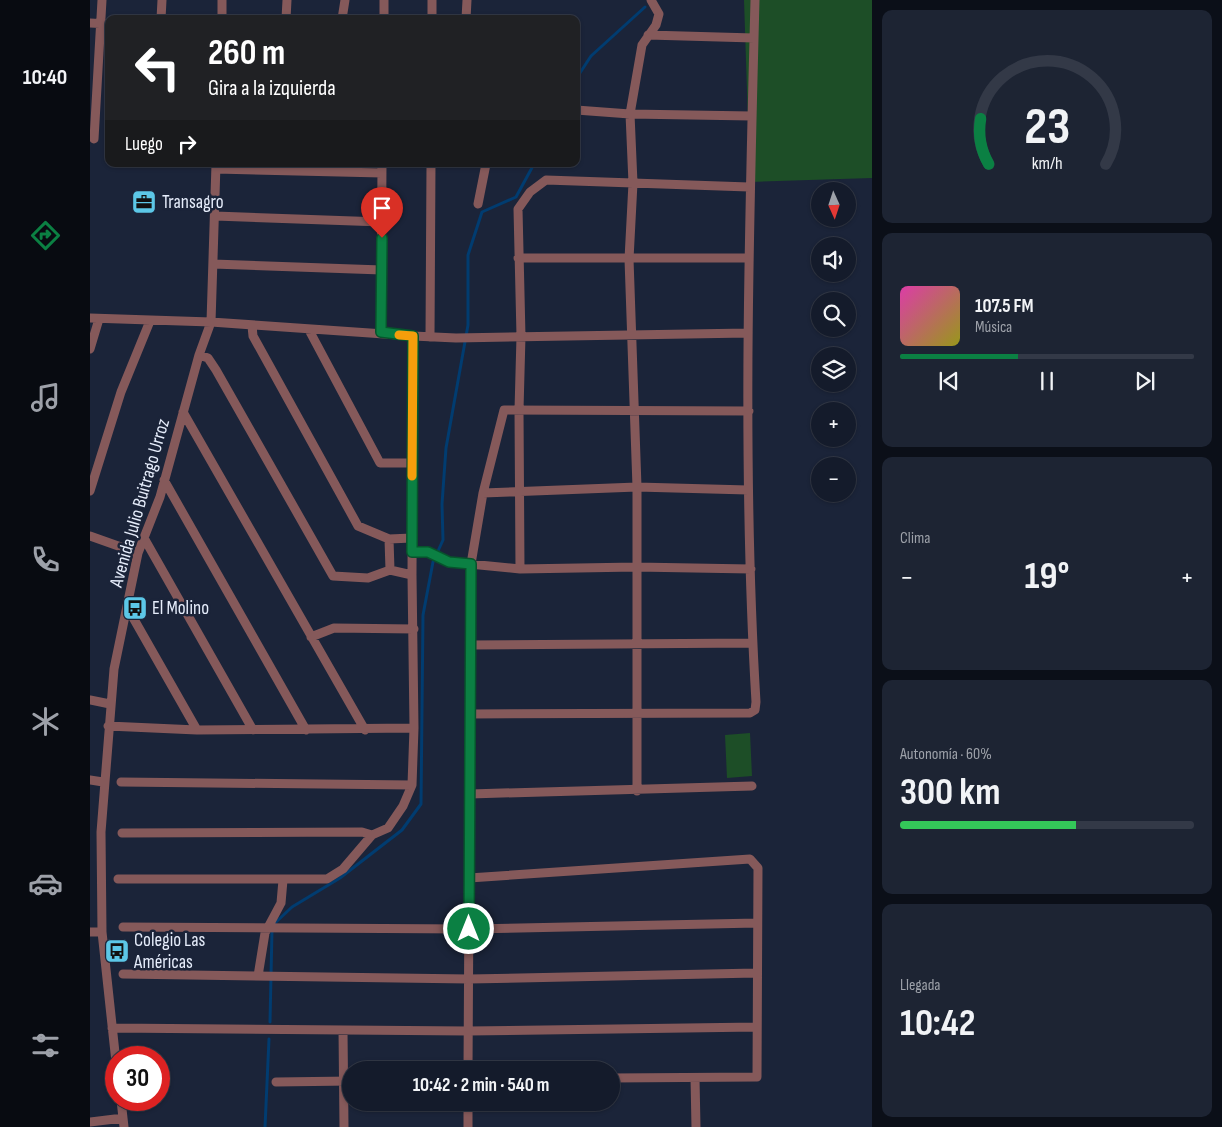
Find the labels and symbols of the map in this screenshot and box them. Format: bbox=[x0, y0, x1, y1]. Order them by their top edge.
north arrow bbox=[811, 182, 856, 228]
pin bbox=[361, 187, 403, 238]
office icon: Transagro bbox=[131, 189, 157, 215]
place label: Transagro bbox=[162, 191, 224, 214]
street label: Avenida Julio Buitrago Urroz bbox=[105, 416, 175, 591]
bus stop icon: El Molino bbox=[122, 595, 148, 621]
place label: El Molino bbox=[152, 597, 209, 620]
position arrow bbox=[442, 902, 494, 954]
place label: Colegio Las Américas bbox=[133, 929, 205, 974]
bus stop icon: Colegio Las Américas bbox=[104, 938, 130, 964]
speed limit sign: 30 bbox=[105, 1046, 170, 1111]

